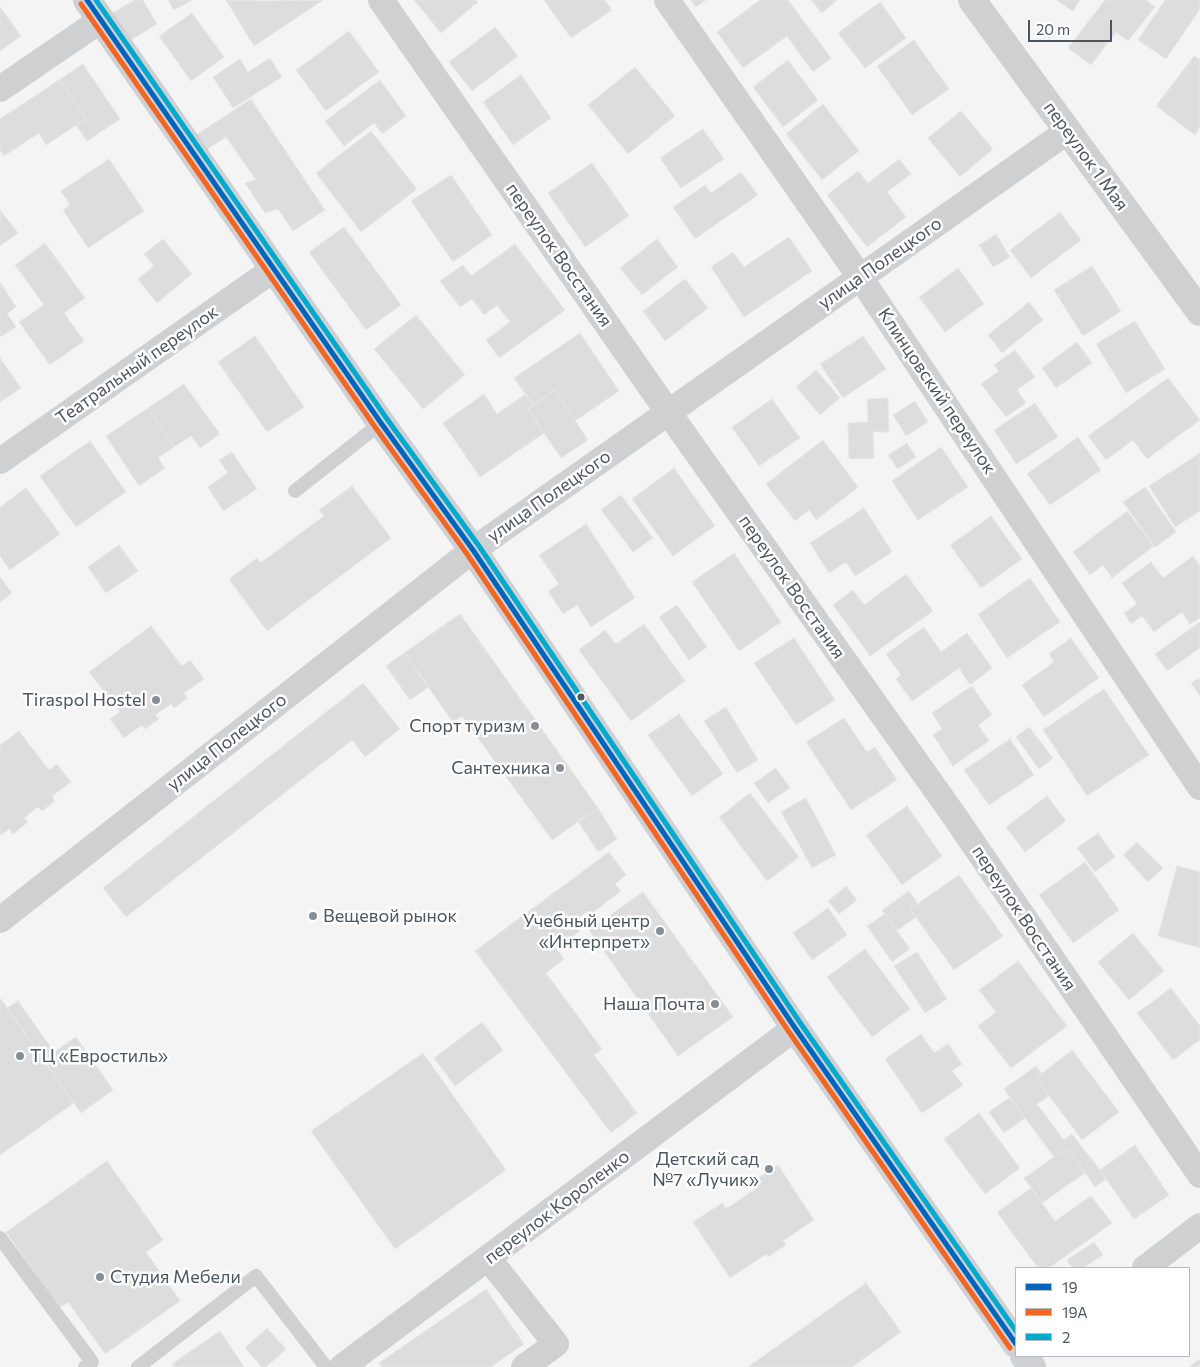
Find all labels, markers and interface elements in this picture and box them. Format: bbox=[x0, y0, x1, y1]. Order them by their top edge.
scale bar bbox=[1030, 10, 1114, 42]
text: 20 m bbox=[1036, 20, 1070, 38]
street label: переулок 1 Мая bbox=[1039, 97, 1133, 215]
street label: переулок Восстания bbox=[501, 179, 617, 331]
street label: улица Полецкого bbox=[814, 212, 946, 314]
street label: Театральный переулок bbox=[52, 301, 222, 429]
street label: Клинцовский переулок bbox=[873, 304, 1001, 478]
street label: улица Полецкого bbox=[483, 445, 615, 547]
street label: переулок Восстания bbox=[734, 511, 850, 663]
place label: Tiraspol Hostel bbox=[22, 689, 146, 711]
street label: улица Полецкого bbox=[163, 689, 291, 795]
unlabelled marker bbox=[576, 692, 586, 702]
marker: Tiraspol Hostel bbox=[150, 694, 162, 706]
place label: Спорт туризм bbox=[409, 715, 525, 737]
marker: Спорт туризм bbox=[529, 720, 541, 732]
place label: Сантехника bbox=[451, 757, 550, 779]
marker: Сантехника bbox=[554, 762, 566, 774]
street label: переулок Восстания bbox=[967, 841, 1081, 995]
place label: Вещевой рынок bbox=[323, 905, 457, 927]
marker: Вещевой рынок bbox=[307, 910, 319, 922]
place label: Учебный центр «Интерпрет» bbox=[523, 910, 650, 952]
marker: Учебный центр «Интерпрет» bbox=[654, 925, 666, 937]
place label: Наша Почта bbox=[603, 993, 705, 1015]
marker: Наша Почта bbox=[709, 998, 721, 1010]
place label: ТЦ «Евростиль» bbox=[30, 1045, 168, 1067]
marker: ТЦ «Евростиль» bbox=[14, 1050, 26, 1062]
street label: переулок Короленко bbox=[480, 1145, 634, 1269]
place label: Детский сад №7 «Лучик» bbox=[652, 1148, 759, 1190]
marker: Детский сад №7 «Лучик» bbox=[763, 1163, 775, 1175]
place label: Студия Мебели bbox=[110, 1266, 241, 1288]
legend bbox=[1015, 1267, 1190, 1357]
marker: Студия Мебели bbox=[94, 1271, 106, 1283]
text: 19 bbox=[1062, 1278, 1078, 1296]
text: 19А bbox=[1062, 1303, 1088, 1321]
text: 2 bbox=[1062, 1328, 1070, 1346]

